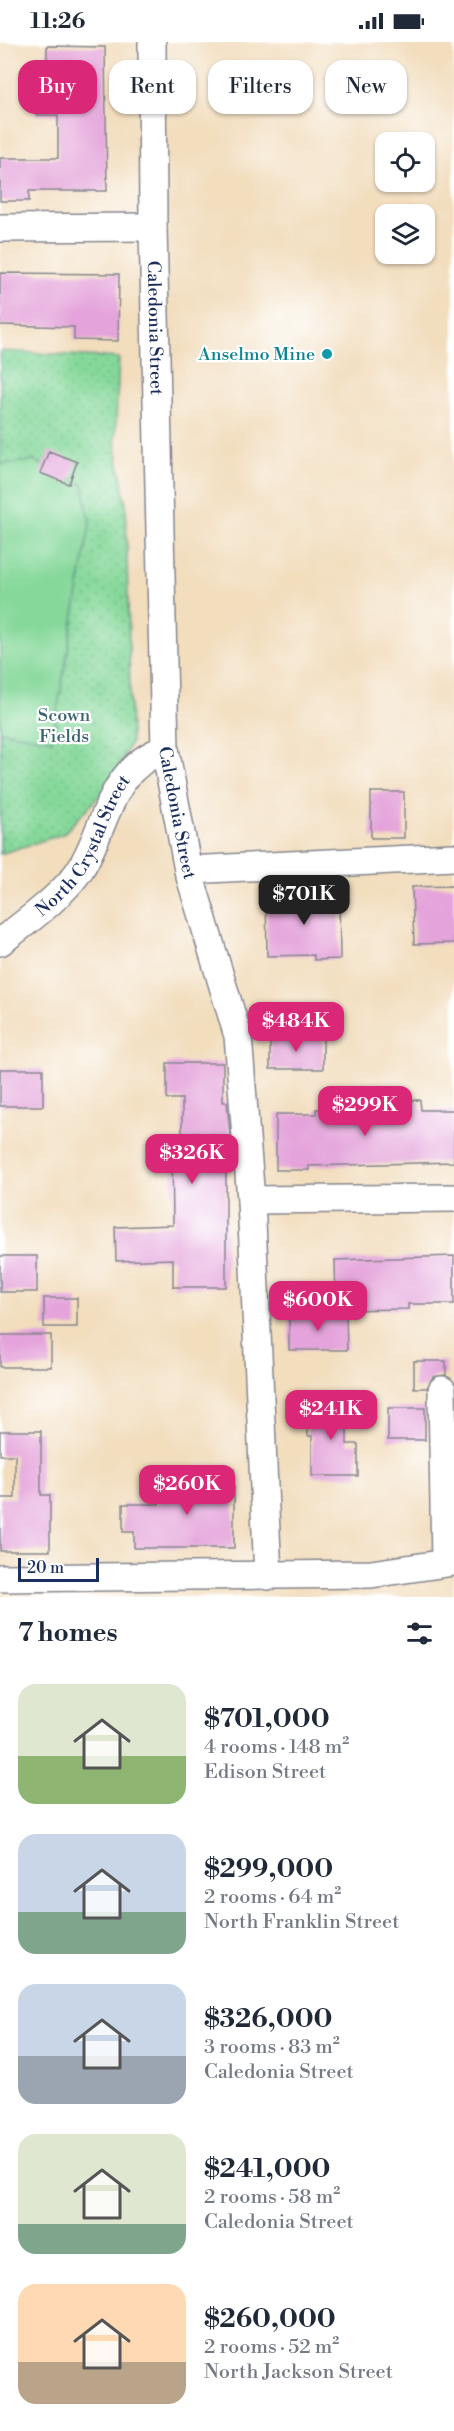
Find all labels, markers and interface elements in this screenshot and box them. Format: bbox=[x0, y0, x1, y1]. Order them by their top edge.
text: 11:26 bbox=[30, 8, 85, 35]
chip: Buy bbox=[18, 60, 97, 114]
chip: Rent bbox=[109, 60, 196, 114]
chip: Filters bbox=[208, 60, 313, 114]
chip: New bbox=[325, 60, 407, 114]
map controls bbox=[375, 132, 435, 264]
button: locate bbox=[375, 132, 435, 192]
button: layers bbox=[375, 204, 435, 264]
street label: Caledonia Street bbox=[142, 260, 168, 396]
place label: Anselmo Mine bbox=[197, 343, 315, 366]
marker: Anselmo Mine bbox=[320, 347, 334, 361]
park label: Scown Fields bbox=[38, 704, 90, 748]
street label: Caledonia Street bbox=[153, 744, 202, 883]
street label: North Crystal Street bbox=[31, 770, 135, 921]
pin: $701K bbox=[262, 875, 346, 926]
text: $701K bbox=[273, 882, 335, 907]
pin: $484K bbox=[254, 1002, 338, 1053]
text: $484K bbox=[262, 1009, 330, 1034]
pin: $299K bbox=[323, 1086, 407, 1137]
text: $299K bbox=[332, 1093, 398, 1118]
pin: $326K bbox=[150, 1134, 234, 1185]
text: $326K bbox=[159, 1141, 225, 1166]
pin: $600K bbox=[276, 1281, 360, 1332]
text: $600K bbox=[283, 1288, 353, 1313]
pin: $241K bbox=[289, 1390, 373, 1441]
text: $241K bbox=[299, 1397, 363, 1422]
pin: $260K bbox=[145, 1465, 229, 1516]
text: $260K bbox=[153, 1472, 221, 1497]
scale bar bbox=[18, 1555, 99, 1582]
text: 20 m bbox=[27, 1558, 64, 1578]
text: 7 homes bbox=[18, 1617, 118, 1649]
icon: filters bbox=[403, 1617, 436, 1650]
text: $701,000 bbox=[204, 1703, 330, 1735]
icon: home bbox=[66, 1708, 138, 1780]
text: 4 rooms · 148 m² bbox=[204, 1735, 349, 1760]
text: Edison Street bbox=[204, 1760, 326, 1785]
text: $299,000 bbox=[204, 1853, 333, 1885]
icon: home bbox=[66, 1858, 138, 1930]
text: 2 rooms · 64 m² bbox=[204, 1885, 341, 1910]
text: North Franklin Street bbox=[204, 1910, 399, 1935]
text: $326,000 bbox=[204, 2003, 332, 2035]
icon: home bbox=[66, 2008, 138, 2080]
text: 3 rooms · 83 m² bbox=[204, 2035, 340, 2060]
text: Caledonia Street bbox=[204, 2060, 354, 2085]
text: $241,000 bbox=[204, 2153, 331, 2185]
icon: home bbox=[66, 2158, 138, 2230]
text: 2 rooms · 58 m² bbox=[204, 2185, 340, 2210]
text: Caledonia Street bbox=[204, 2210, 354, 2235]
text: $260,000 bbox=[204, 2303, 336, 2335]
icon: home bbox=[66, 2308, 138, 2380]
text: 2 rooms · 52 m² bbox=[204, 2335, 339, 2360]
text: North Jackson Street bbox=[204, 2360, 393, 2385]

